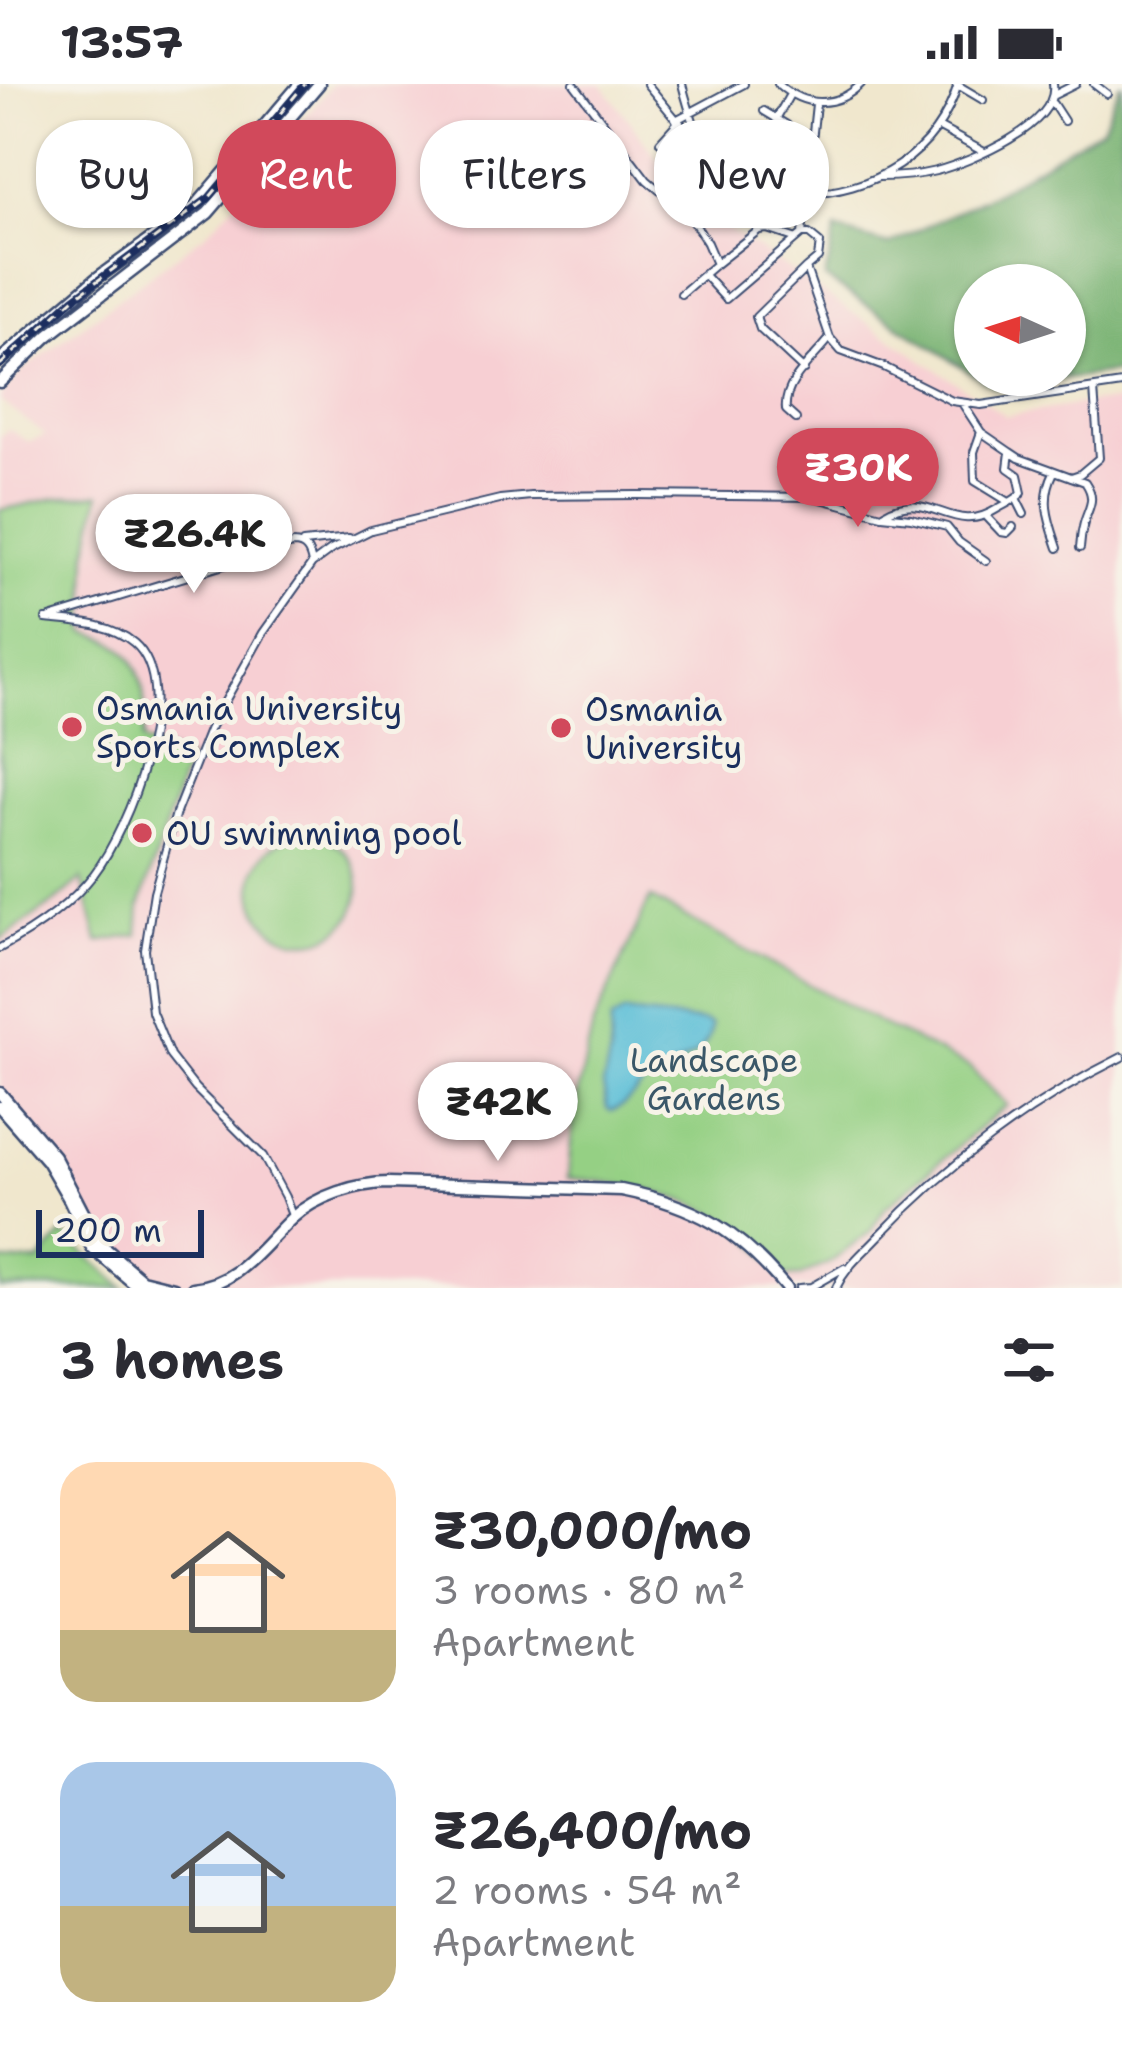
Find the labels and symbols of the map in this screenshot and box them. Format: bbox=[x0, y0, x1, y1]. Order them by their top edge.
north arrow bbox=[954, 264, 1086, 396]
pin: ₹30K bbox=[787, 428, 929, 530]
pin: ₹26.4K bbox=[96, 494, 292, 596]
place label: Osmania University Sports Complex bbox=[96, 686, 402, 769]
place label: Osmania University bbox=[585, 687, 743, 770]
marker: Osmania University Sports Complex bbox=[59, 714, 85, 740]
marker: Osmania University bbox=[548, 715, 574, 741]
place label: OU swimming pool bbox=[166, 811, 461, 856]
marker: OU swimming pool bbox=[129, 820, 155, 846]
park label: Landscape Gardens bbox=[630, 1038, 798, 1121]
pin: ₹42K bbox=[427, 1062, 569, 1164]
scale bar bbox=[36, 1204, 204, 1257]

